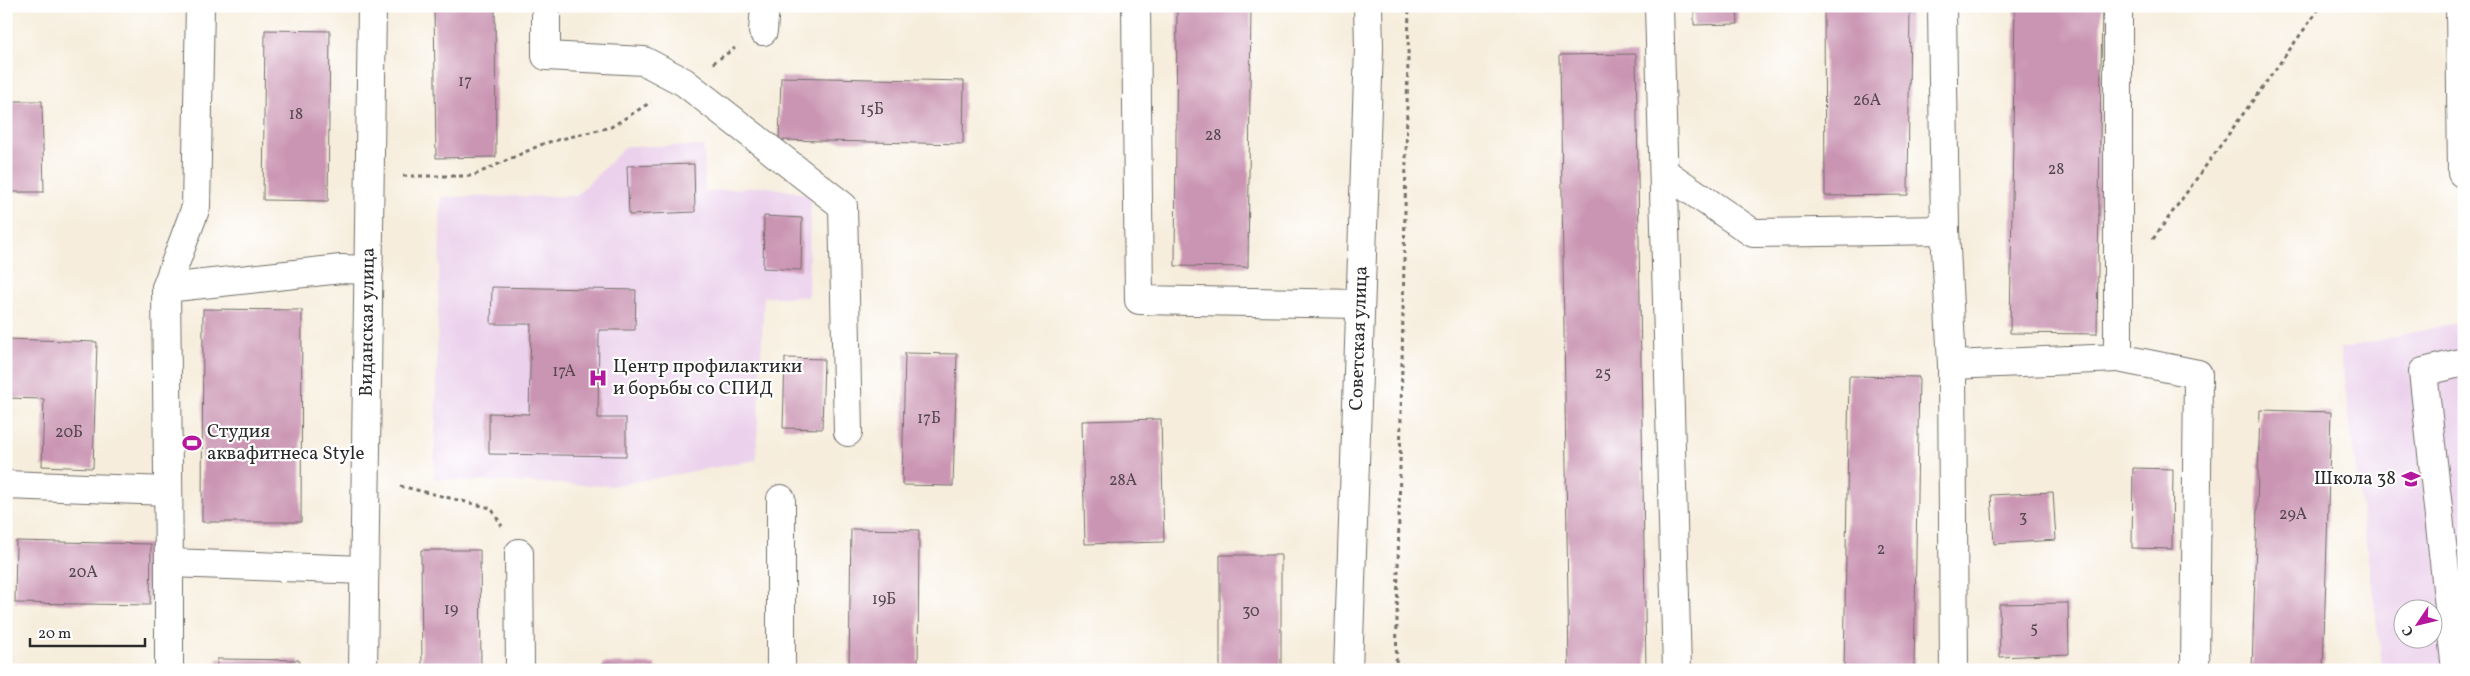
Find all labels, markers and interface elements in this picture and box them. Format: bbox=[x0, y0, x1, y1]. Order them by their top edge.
house number: 17 bbox=[458, 71, 472, 93]
house number: 26А bbox=[1853, 90, 1881, 112]
house number: 15Б bbox=[860, 99, 884, 121]
house number: 18 bbox=[289, 104, 303, 126]
house number: 28 bbox=[1205, 125, 1221, 147]
house number: 28 bbox=[2048, 159, 2064, 181]
street label: Виданская улица bbox=[354, 247, 382, 397]
street label: Советская улица bbox=[1344, 265, 1375, 411]
place label: Центр профилактики и борьбы со СПИД bbox=[613, 354, 802, 402]
house number: 17А bbox=[552, 361, 576, 383]
house number: 25 bbox=[1595, 363, 1611, 385]
hospital icon: Центр профилактики и борьбы со СПИД bbox=[587, 367, 609, 389]
house number: 17Б bbox=[917, 408, 941, 430]
place label: Студия аквафитнеса Style bbox=[207, 419, 364, 467]
house number: 20Б bbox=[55, 422, 83, 444]
sports icon: Студия аквафитнеса Style bbox=[181, 432, 203, 454]
place label: Школа 38 bbox=[2314, 466, 2396, 492]
school or university icon: Школа 38 bbox=[2400, 468, 2422, 490]
house number: 28А bbox=[1109, 470, 1137, 492]
house number: 29А bbox=[2279, 504, 2307, 526]
house number: 3 bbox=[2019, 507, 2027, 529]
house number: 2 bbox=[1877, 539, 1885, 561]
house number: 20А bbox=[68, 562, 98, 584]
house number: 19Б bbox=[872, 589, 896, 611]
north arrow bbox=[2392, 598, 2442, 648]
house number: 19 bbox=[444, 599, 458, 621]
house number: 30 bbox=[1242, 601, 1260, 623]
scale bar bbox=[30, 616, 145, 648]
house number: 5 bbox=[2030, 618, 2038, 640]
text: С bbox=[2398, 621, 2419, 640]
text: 20 m bbox=[38, 624, 71, 645]

